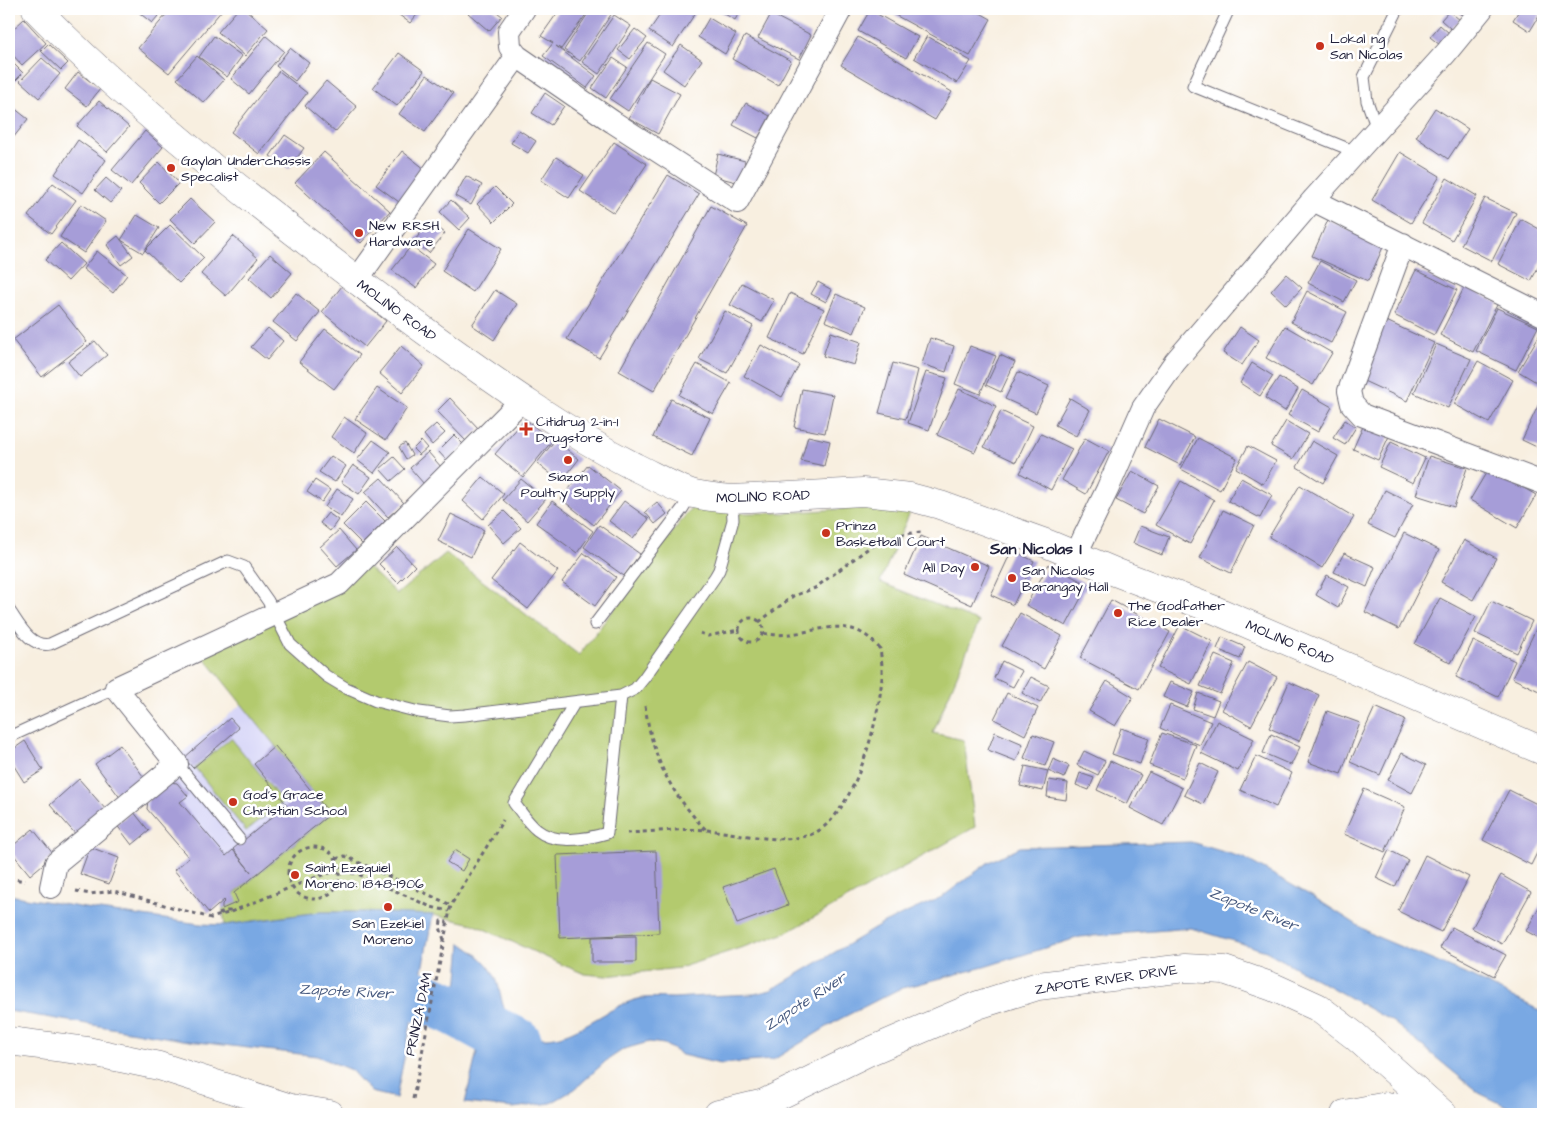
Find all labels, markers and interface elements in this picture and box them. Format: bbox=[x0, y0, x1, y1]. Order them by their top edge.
place label: Lokal ng San Nicolas bbox=[1330, 29, 1403, 65]
marker: Lokal ng San Nicolas bbox=[1314, 40, 1326, 52]
place label: Gaylan Underchassis Specalist bbox=[181, 151, 311, 187]
marker: Gaylan Underchassis Specalist bbox=[165, 162, 177, 174]
place label: New RRSH Hardware bbox=[369, 216, 440, 252]
marker: New RRSH Hardware bbox=[353, 227, 365, 239]
street label: MOLINO ROAD bbox=[353, 275, 440, 347]
place label: Citidrug 2-in-1 Drugstore bbox=[536, 412, 618, 448]
marker: Citidrug 2-in-1 Drugstore bbox=[520, 423, 532, 435]
marker: Siazon Poultry Supply bbox=[562, 454, 574, 466]
place label: Siazon Poultry Supply bbox=[521, 467, 615, 503]
street label: MOLINO ROAD bbox=[716, 485, 810, 509]
place label: Prinza Basketball Court bbox=[836, 516, 946, 552]
marker: Prinza Basketball Court bbox=[820, 527, 832, 539]
district label: San Nicolas I bbox=[989, 538, 1082, 560]
place label: All Day bbox=[922, 558, 965, 578]
marker: All Day bbox=[969, 561, 981, 573]
place label: San Nicolas Barangay Hall bbox=[1022, 561, 1109, 597]
marker: San Nicolas Barangay Hall bbox=[1006, 572, 1018, 584]
place label: The Godfather Rice Dealer bbox=[1128, 596, 1225, 632]
marker: The Godfather Rice Dealer bbox=[1112, 607, 1124, 619]
street label: MOLINO ROAD bbox=[1242, 615, 1337, 670]
place label: God's Grace Christian School bbox=[243, 785, 347, 821]
marker: God's Grace Christian School bbox=[227, 796, 239, 808]
place label: Saint Ezequiel Moreno: 1848–1906 bbox=[305, 858, 424, 894]
marker: Saint Ezequiel Moreno: 1848–1906 bbox=[289, 869, 301, 881]
water label: Zapote River bbox=[1207, 882, 1303, 937]
marker: San Ezekiel Moreno bbox=[382, 901, 394, 913]
place label: San Ezekiel Moreno bbox=[352, 914, 424, 950]
street label: ZAPOTE RIVER DRIVE bbox=[1034, 960, 1179, 1000]
water label: Zapote River bbox=[760, 966, 852, 1036]
street label: PRINZA DAM bbox=[400, 970, 438, 1058]
water label: Zapote River bbox=[299, 979, 395, 1005]

